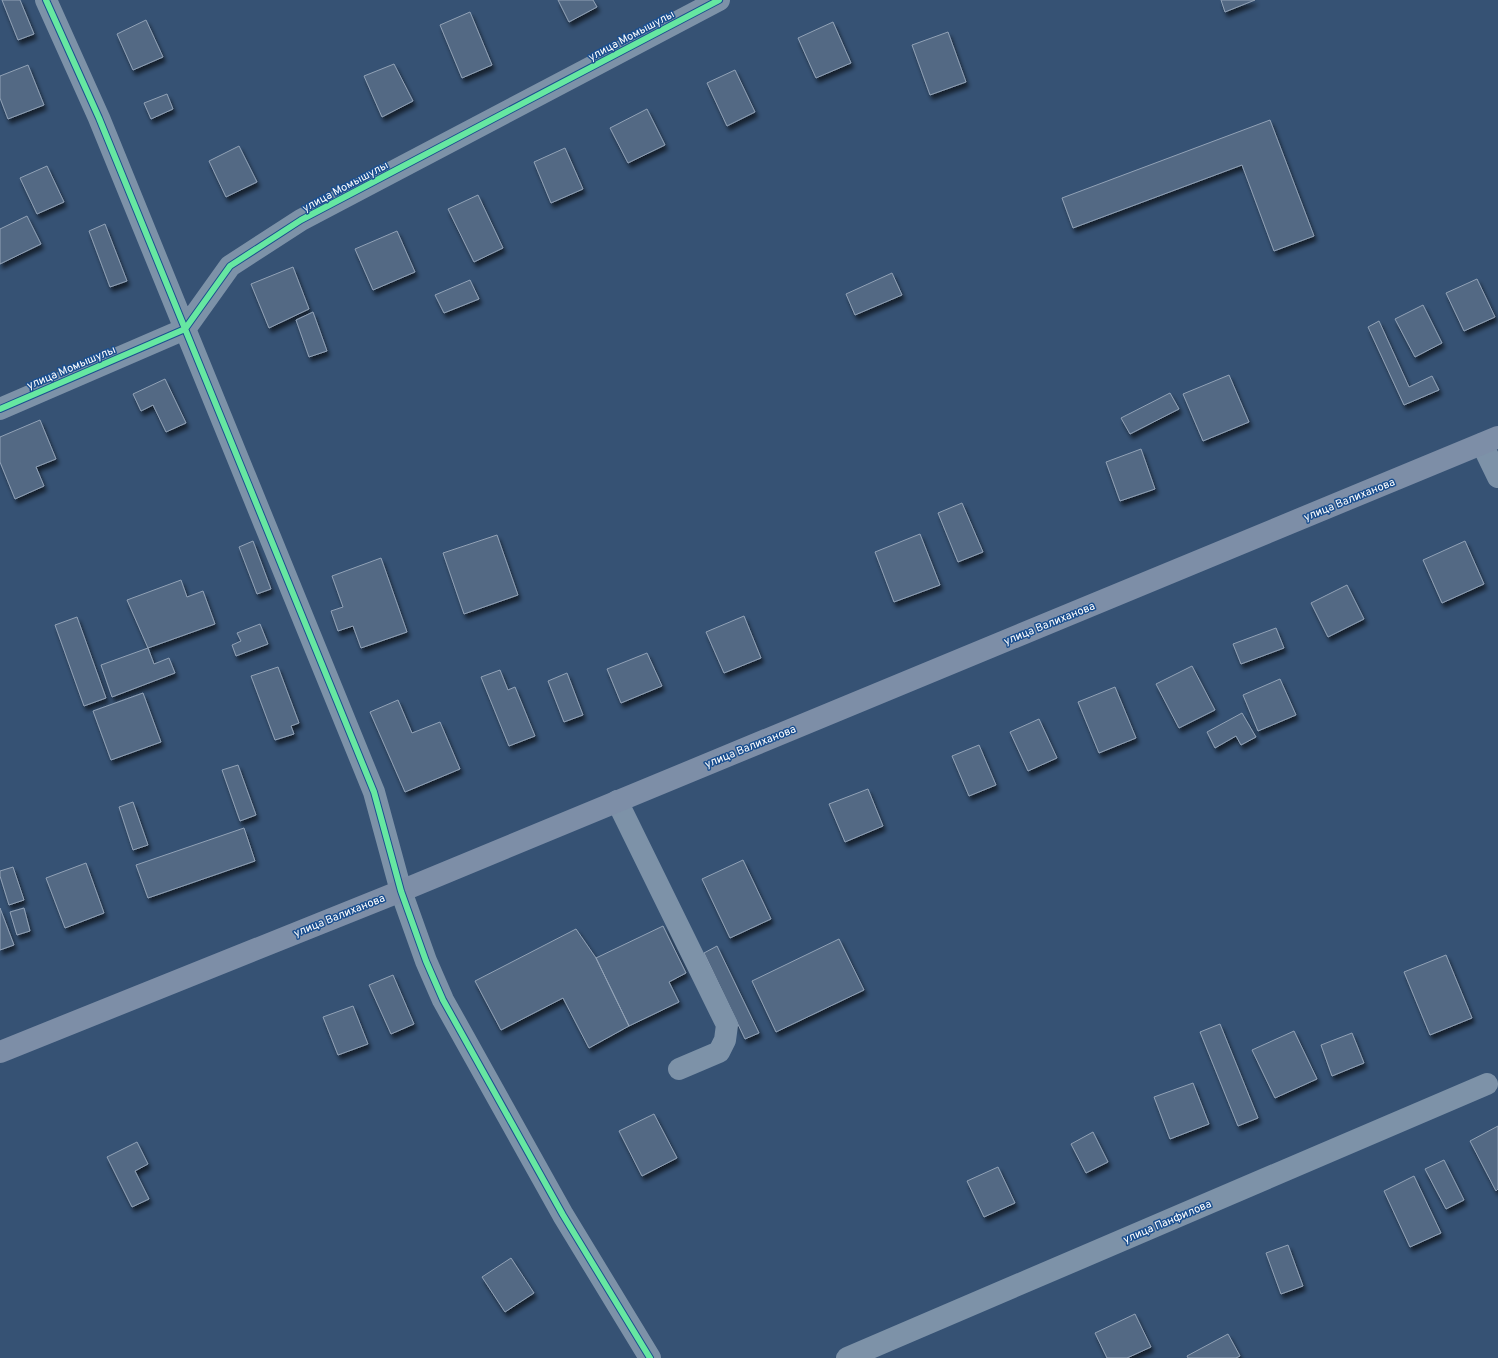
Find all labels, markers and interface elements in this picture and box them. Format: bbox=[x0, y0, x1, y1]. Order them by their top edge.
street label: улица Момышулы bbox=[586, 7, 677, 64]
street label: улица Момышулы bbox=[300, 158, 391, 215]
street label: улица Момышулы bbox=[25, 343, 118, 393]
street label: улица Валиханова bbox=[1302, 475, 1397, 525]
street label: улица Валиханова bbox=[1002, 599, 1097, 649]
street label: улица Валиханова bbox=[703, 722, 798, 772]
street label: улица Валиханова bbox=[292, 891, 387, 941]
street label: улица Панфилова bbox=[1121, 1197, 1214, 1247]

